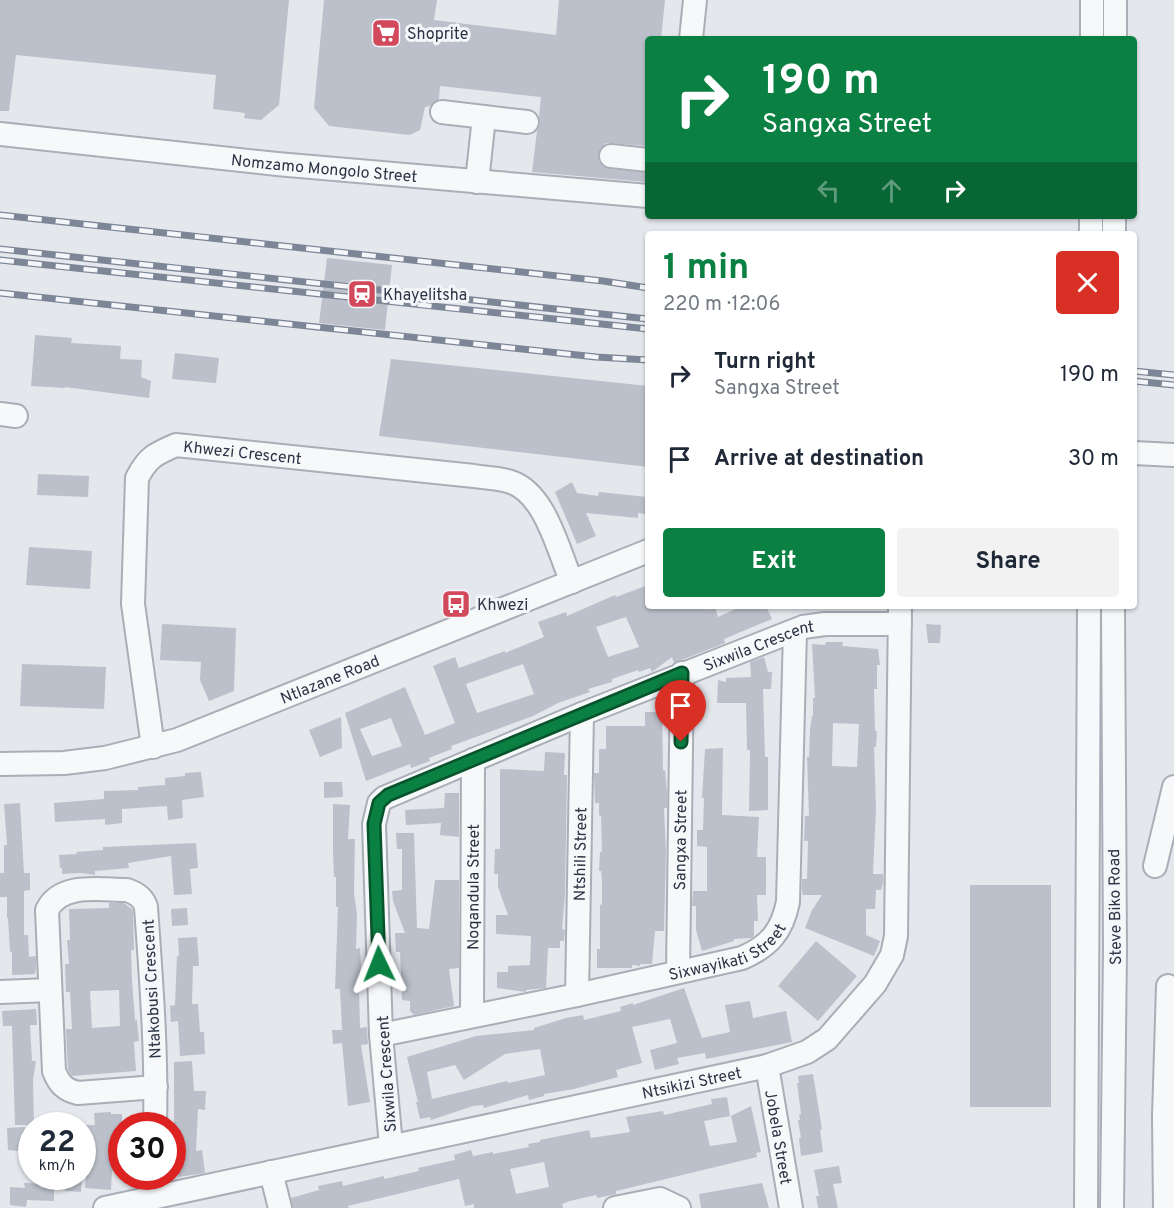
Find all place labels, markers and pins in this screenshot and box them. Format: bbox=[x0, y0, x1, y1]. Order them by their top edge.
supermarket icon: Shoprite bbox=[370, 17, 402, 49]
place label: Shoprite bbox=[407, 25, 468, 45]
station icon: Khayelitsha bbox=[346, 278, 378, 310]
place label: Khayelitsha bbox=[383, 286, 467, 306]
bus stop icon: Khwezi bbox=[440, 588, 472, 620]
place label: Khwezi bbox=[477, 596, 528, 616]
pin bbox=[655, 680, 706, 742]

